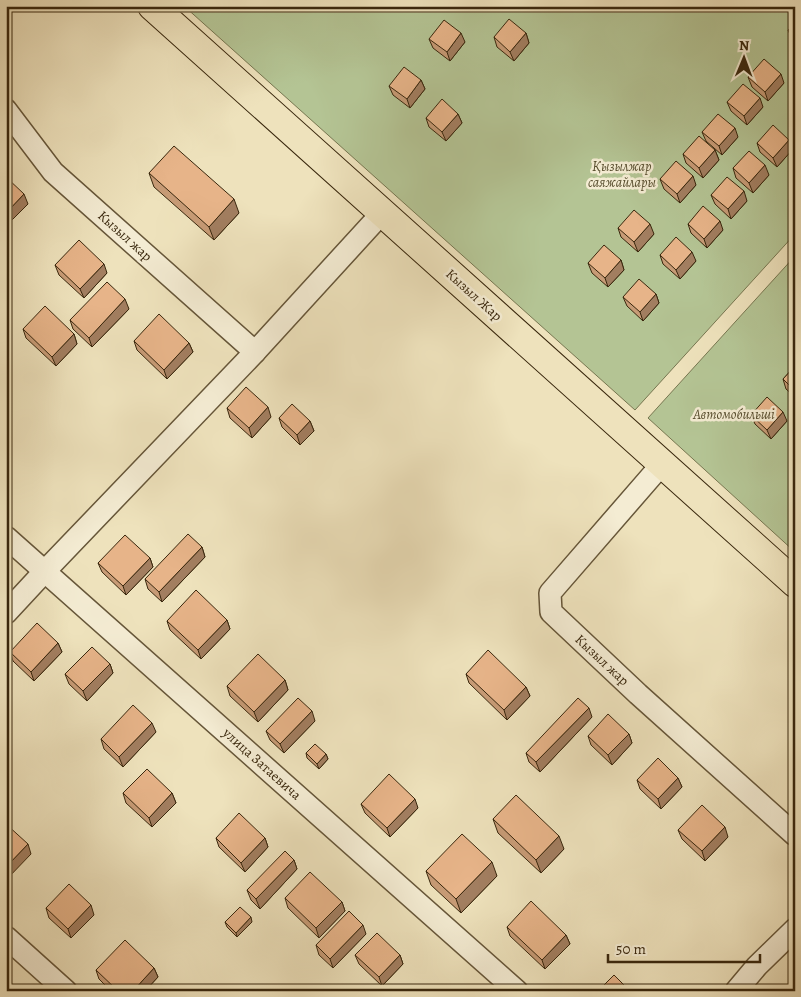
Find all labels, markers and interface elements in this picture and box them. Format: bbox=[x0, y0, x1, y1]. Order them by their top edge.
north arrow bbox=[718, 32, 768, 82]
text: N bbox=[739, 36, 749, 55]
park label: Қызылжар саяжайлары bbox=[588, 157, 657, 192]
street label: Кызыл жар bbox=[94, 206, 156, 266]
street label: Кызыл Жар bbox=[442, 265, 506, 325]
park label: Автомобильші bbox=[692, 405, 775, 424]
street label: Кызыл жар bbox=[571, 630, 633, 690]
street label: улица Затаевича bbox=[218, 723, 306, 805]
scale bar bbox=[608, 932, 761, 964]
text: 50 m bbox=[616, 939, 646, 959]

